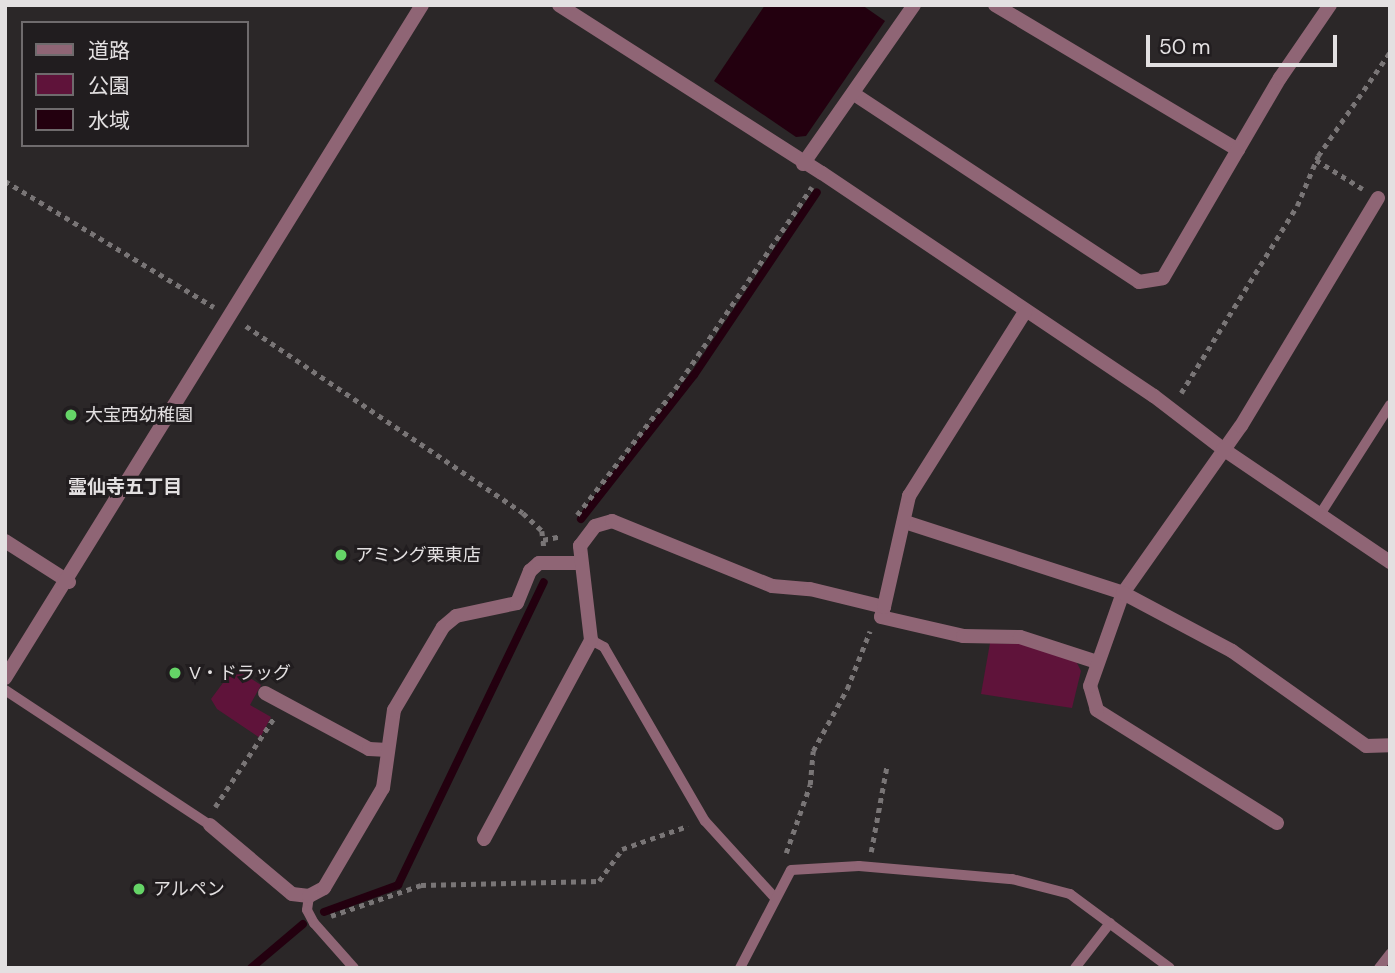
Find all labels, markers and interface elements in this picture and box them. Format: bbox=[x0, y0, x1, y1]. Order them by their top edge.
legend bbox=[21, 21, 248, 147]
scale bar bbox=[1150, 21, 1341, 65]
text: 50 m bbox=[1159, 33, 1210, 61]
text: 道路 bbox=[88, 37, 130, 65]
text: 公園 bbox=[88, 72, 130, 100]
text: 水域 bbox=[88, 107, 130, 135]
place label: 大宝西幼稚園 bbox=[85, 404, 193, 426]
marker: 大宝西幼稚園 bbox=[63, 407, 79, 423]
district label: 霊仙寺五丁目 bbox=[68, 476, 182, 498]
place label: アミング栗東店 bbox=[355, 544, 481, 566]
marker: アミング栗東店 bbox=[333, 547, 349, 563]
place label: V・ドラッグ bbox=[189, 662, 291, 684]
marker: V・ドラッグ bbox=[167, 665, 183, 681]
place label: アルペン bbox=[153, 878, 225, 900]
marker: アルペン bbox=[131, 881, 147, 897]

